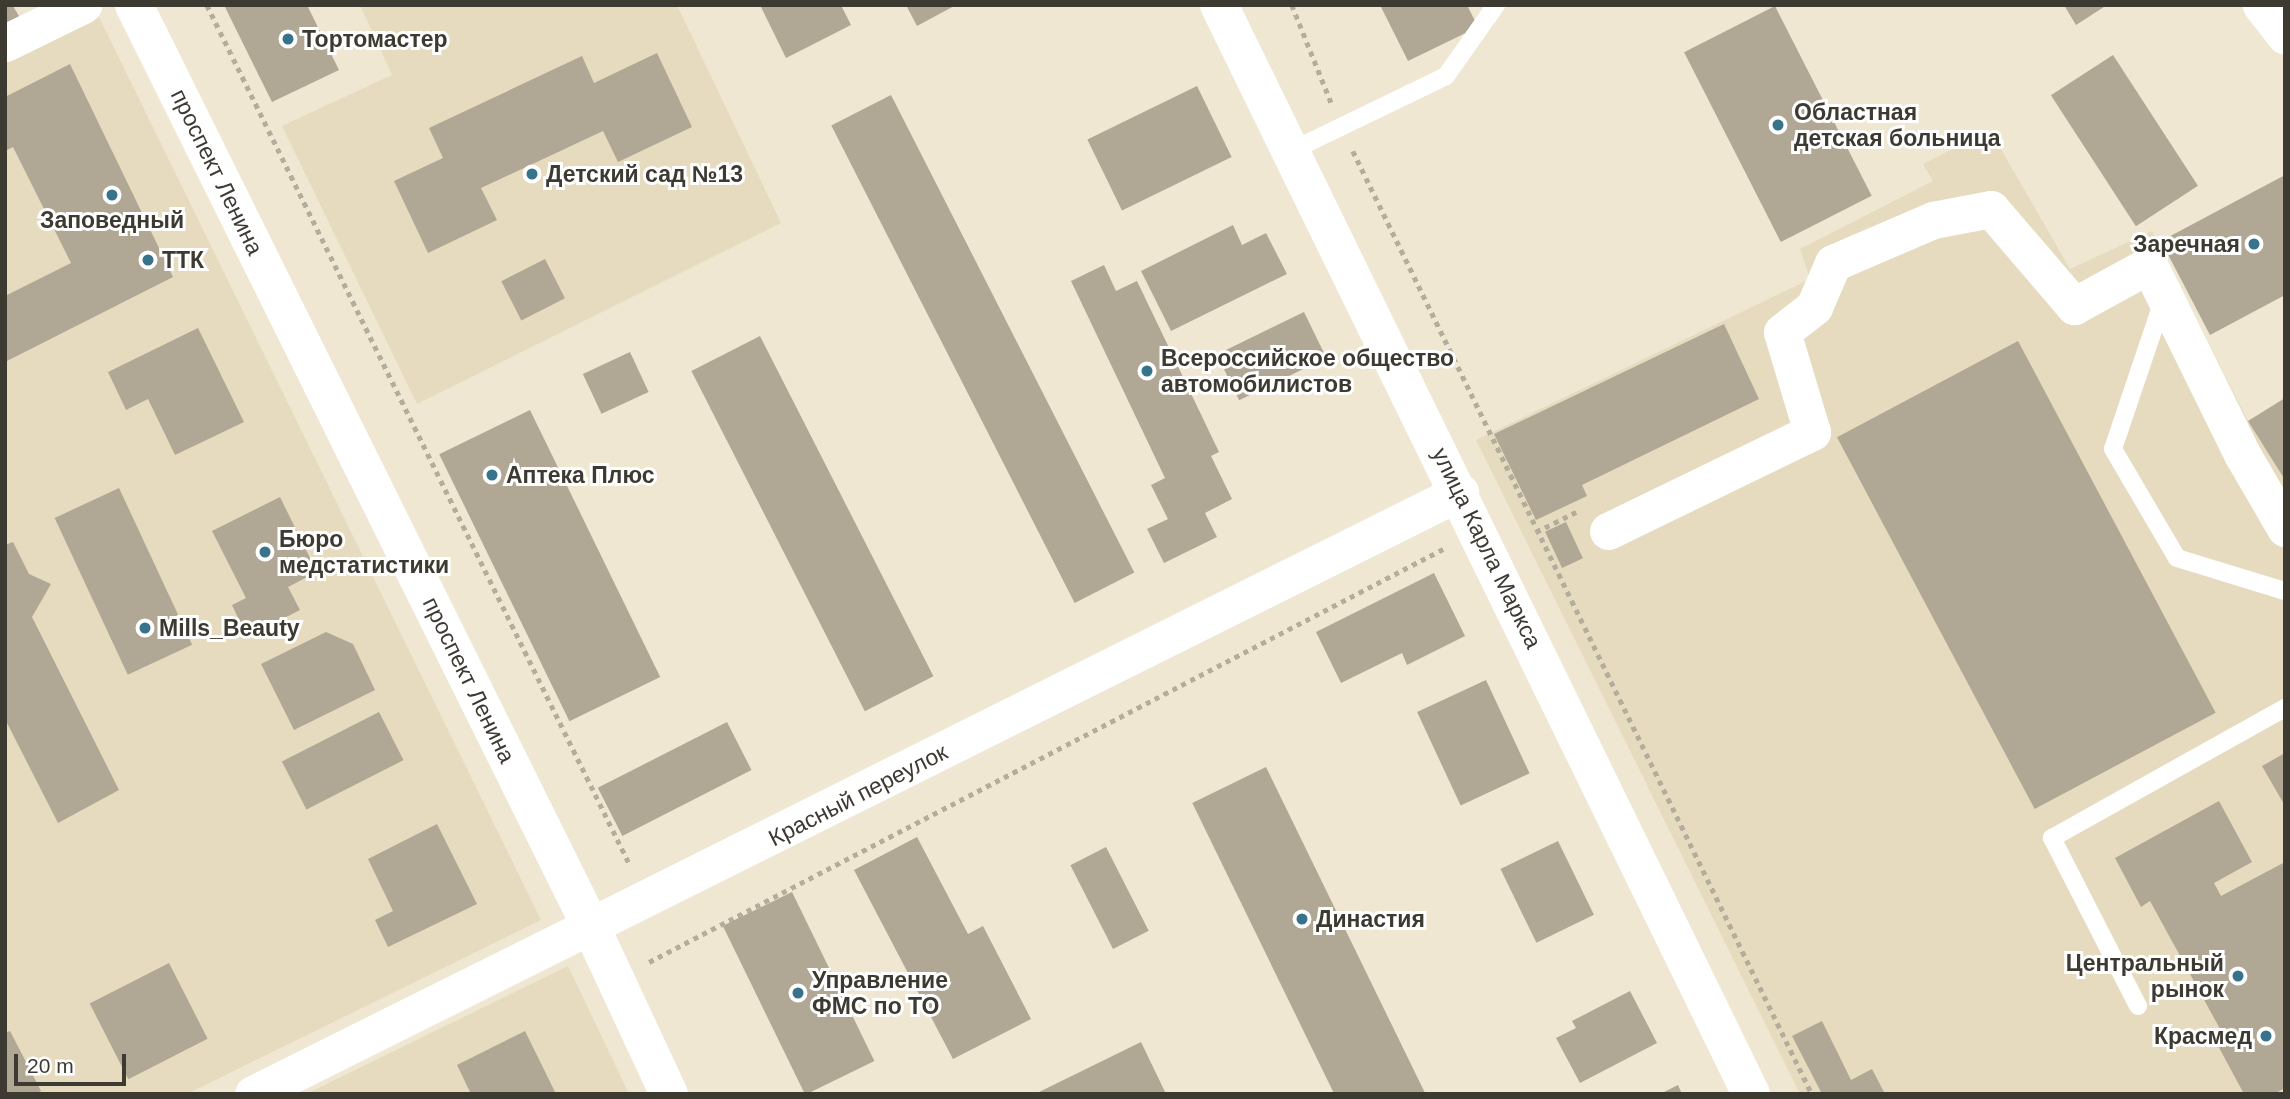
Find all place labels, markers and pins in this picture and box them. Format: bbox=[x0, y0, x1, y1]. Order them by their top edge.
place label: Тортомастер bbox=[302, 25, 448, 53]
marker: Тортомастер bbox=[280, 31, 296, 47]
place label: Областная детская больница bbox=[1794, 98, 2001, 152]
marker: Областная детская больница bbox=[1768, 115, 1788, 135]
place label: Детский сад №13 bbox=[546, 160, 743, 188]
marker: Детский сад №13 bbox=[524, 166, 540, 182]
marker: Заповедный bbox=[104, 187, 120, 203]
place label: Заповедный bbox=[40, 206, 184, 234]
place label: Заречная bbox=[2133, 230, 2240, 258]
marker: Заречная bbox=[2246, 236, 2262, 252]
place label: ТТК bbox=[162, 246, 204, 274]
marker: ТТК bbox=[140, 252, 156, 268]
place label: Всероссийское общество автомобилистов bbox=[1161, 344, 1454, 398]
marker: Всероссийское общество автомобилистов bbox=[1139, 363, 1155, 379]
place label: Аптека Плюс bbox=[506, 461, 655, 489]
marker: Аптека Плюс bbox=[484, 467, 500, 483]
place label: Бюро медстатистики bbox=[279, 525, 449, 579]
marker: Бюро медстатистики bbox=[257, 544, 273, 560]
place label: Mills_Beauty bbox=[159, 614, 300, 642]
marker: Mills_Beauty bbox=[137, 620, 153, 636]
place label: Династия bbox=[1316, 905, 1425, 933]
marker: Династия bbox=[1294, 911, 1310, 927]
place label: Центральный рынок bbox=[2066, 949, 2224, 1003]
place label: Управление ФМС по ТО bbox=[812, 966, 948, 1020]
marker: Центральный рынок bbox=[2230, 968, 2246, 984]
marker: Управление ФМС по ТО bbox=[790, 985, 806, 1001]
place label: Красмед bbox=[2154, 1022, 2252, 1050]
marker: Красмед bbox=[2258, 1028, 2274, 1044]

